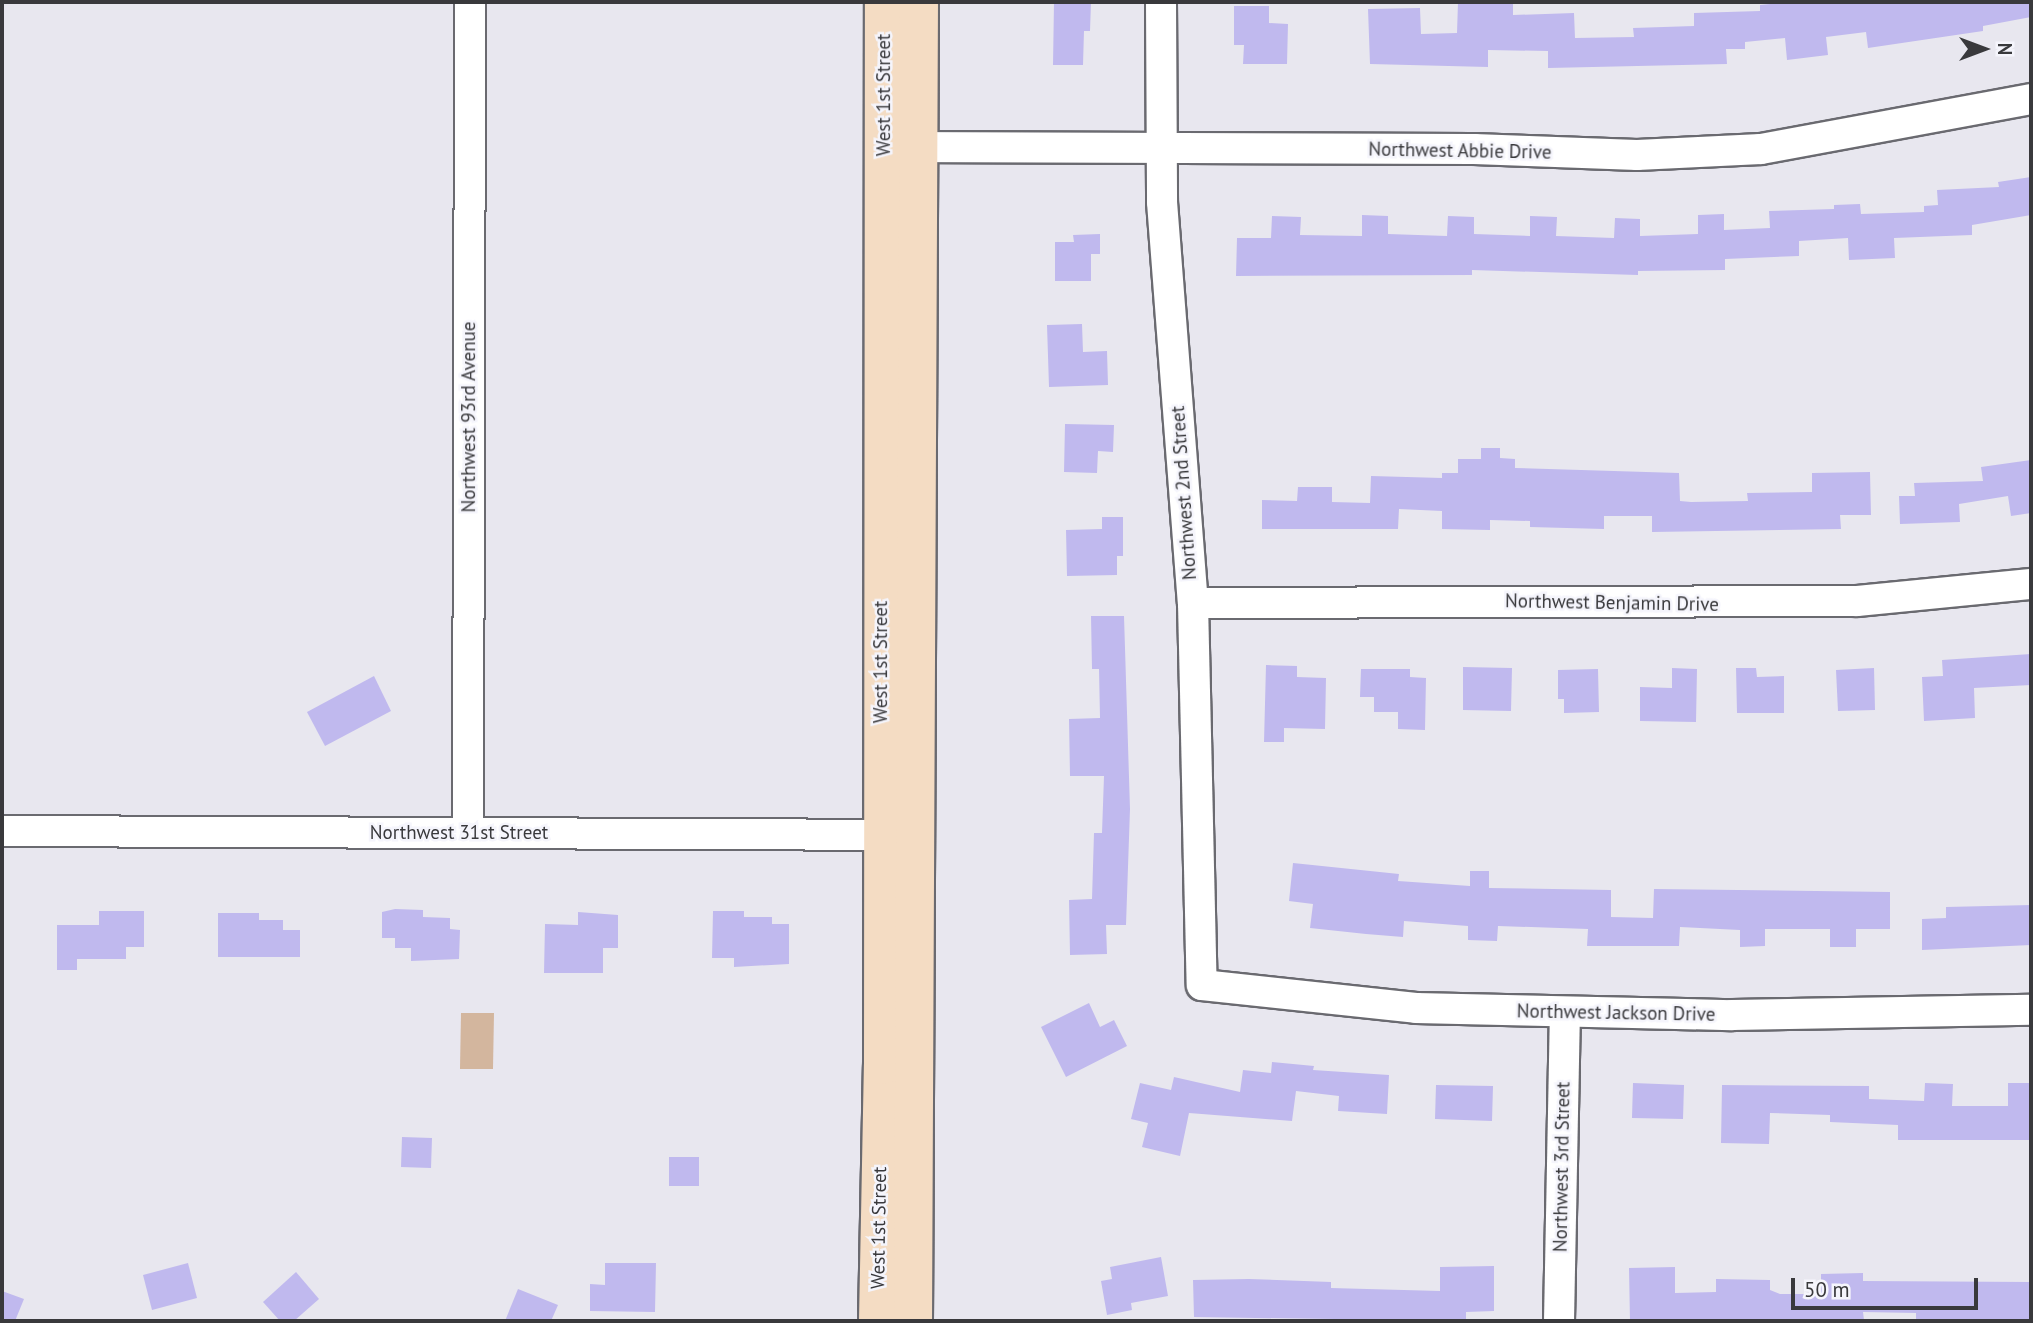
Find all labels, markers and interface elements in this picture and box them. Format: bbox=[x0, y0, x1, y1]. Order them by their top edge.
north arrow bbox=[1949, 14, 2019, 84]
street label: West 1st Street bbox=[873, 34, 895, 156]
text: N bbox=[1993, 43, 2017, 55]
street label: Northwest Abbie Drive bbox=[1368, 138, 1552, 164]
street label: Northwest 93rd Avenue bbox=[458, 321, 480, 513]
street label: Northwest 2nd Street bbox=[1167, 405, 1201, 581]
street label: Northwest Benjamin Drive bbox=[1505, 590, 1719, 616]
street label: West 1st Street bbox=[870, 601, 892, 723]
street label: Northwest 31st Street bbox=[370, 822, 548, 844]
street label: Northwest Jackson Drive bbox=[1517, 1000, 1715, 1026]
street label: Northwest 3rd Street bbox=[1549, 1082, 1575, 1252]
street label: West 1st Street bbox=[867, 1167, 891, 1289]
scale bar bbox=[1795, 1264, 1982, 1308]
text: 50 m bbox=[1804, 1276, 1850, 1303]

